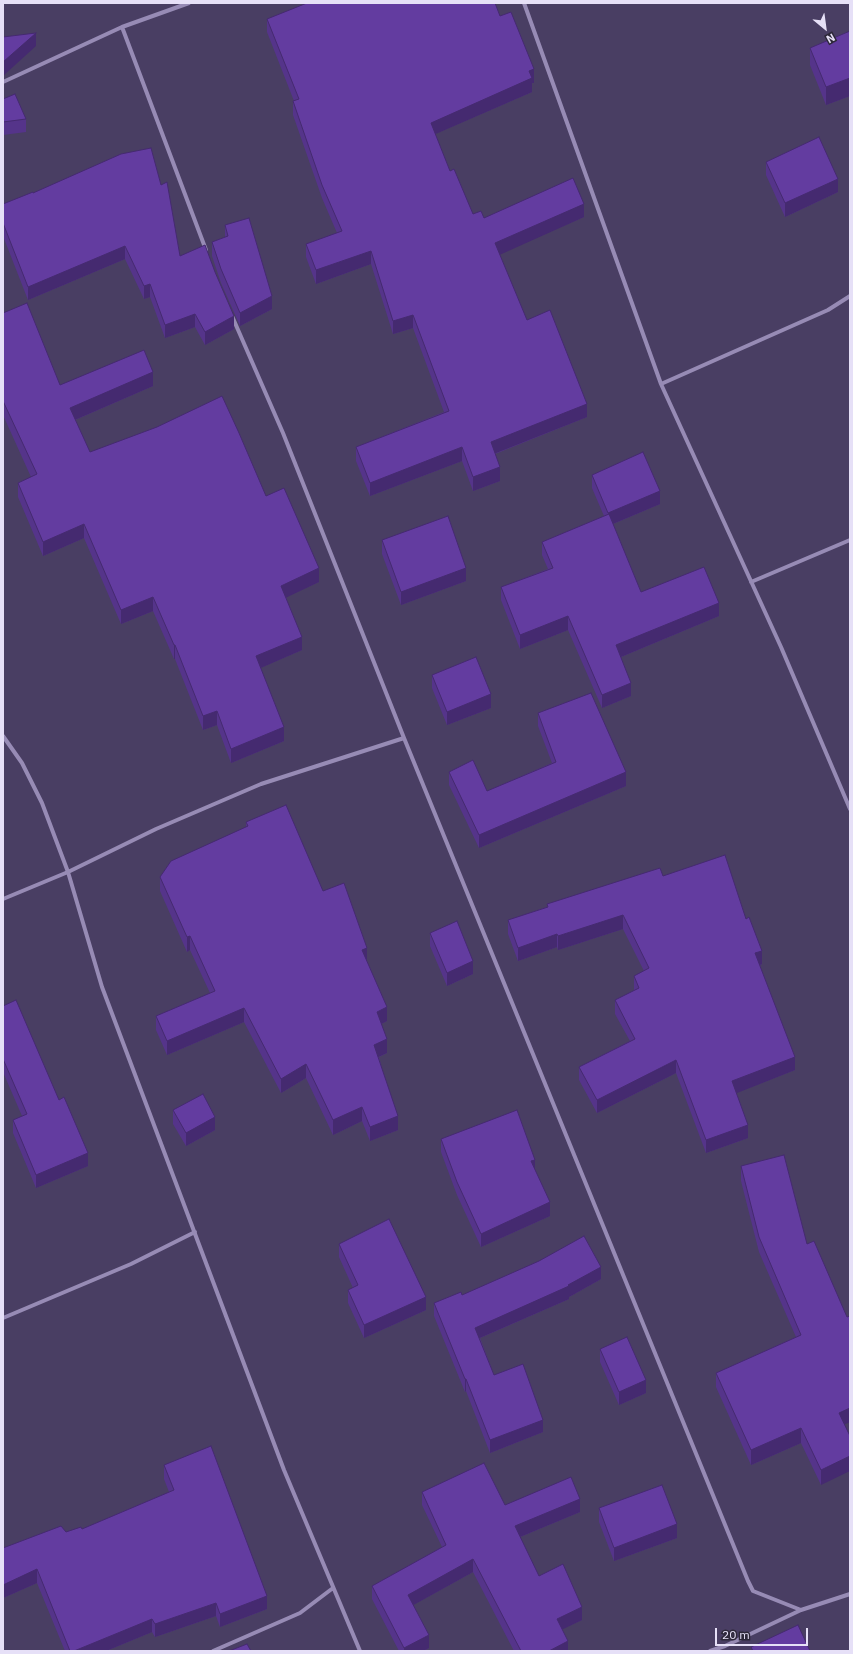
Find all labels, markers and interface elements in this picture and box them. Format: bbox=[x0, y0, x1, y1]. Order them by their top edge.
north arrow bbox=[805, 8, 845, 48]
text: N bbox=[824, 30, 838, 47]
scale bar bbox=[717, 1620, 810, 1646]
text: 20 m bbox=[722, 1627, 750, 1642]

